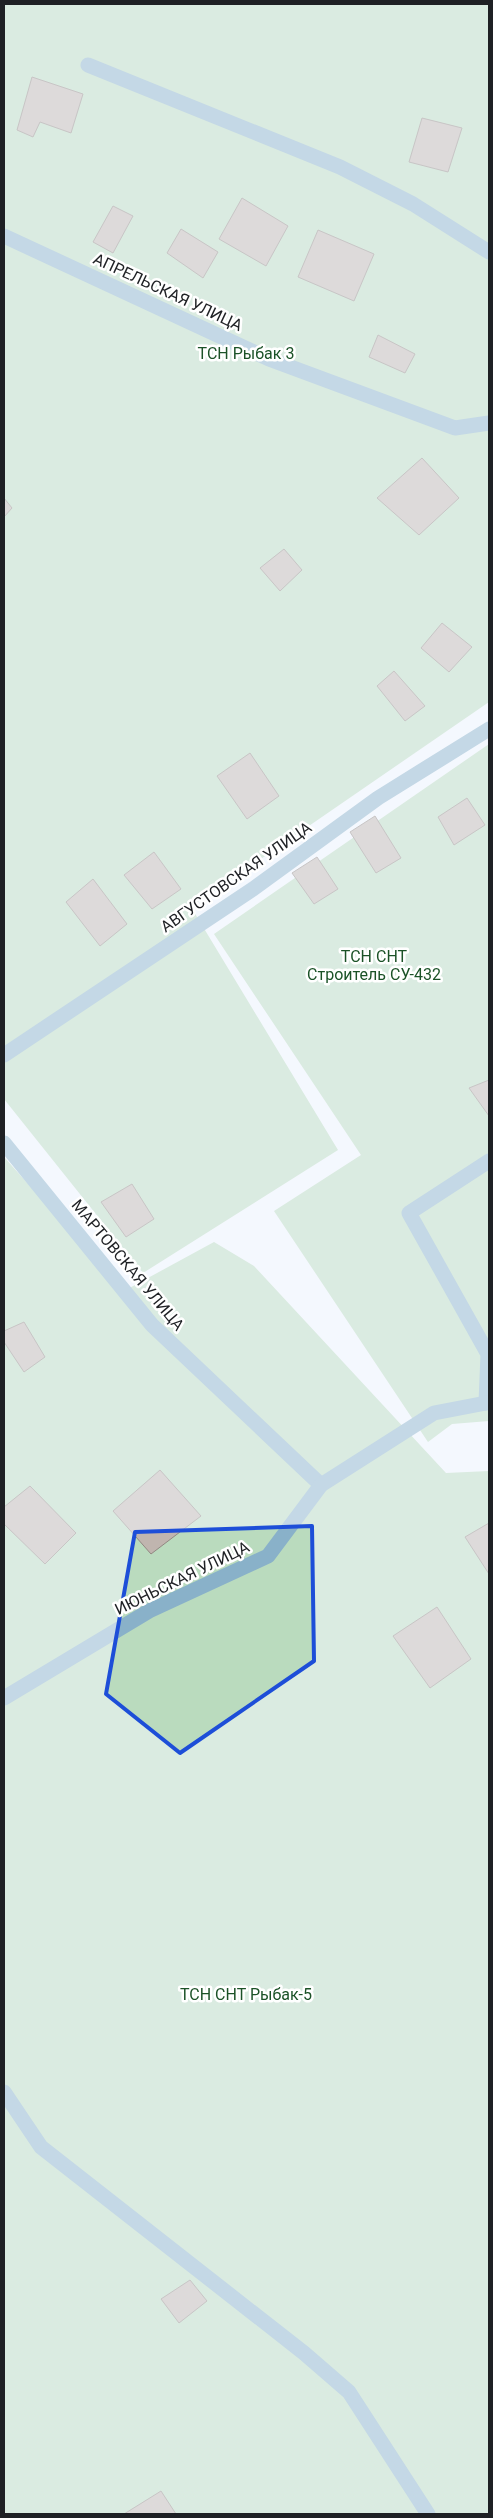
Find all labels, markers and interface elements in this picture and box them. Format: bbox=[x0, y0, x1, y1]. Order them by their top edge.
street label: АПРЕЛЬСКАЯ УЛИЦА bbox=[90, 249, 246, 335]
park label: ТСН Рыбак 3 bbox=[198, 344, 294, 363]
street label: АВГУСТОВСКАЯ УЛИЦА bbox=[157, 817, 315, 936]
park label: ТСН СНТ Строитель СУ-432 bbox=[307, 947, 441, 984]
street label: МАРТОВСКАЯ УЛИЦА bbox=[68, 1196, 189, 1335]
street label: ИЮНЬСКАЯ УЛИЦА bbox=[112, 1537, 253, 1619]
park label: ТСН СНТ Рыбак-5 bbox=[180, 1985, 312, 2004]

